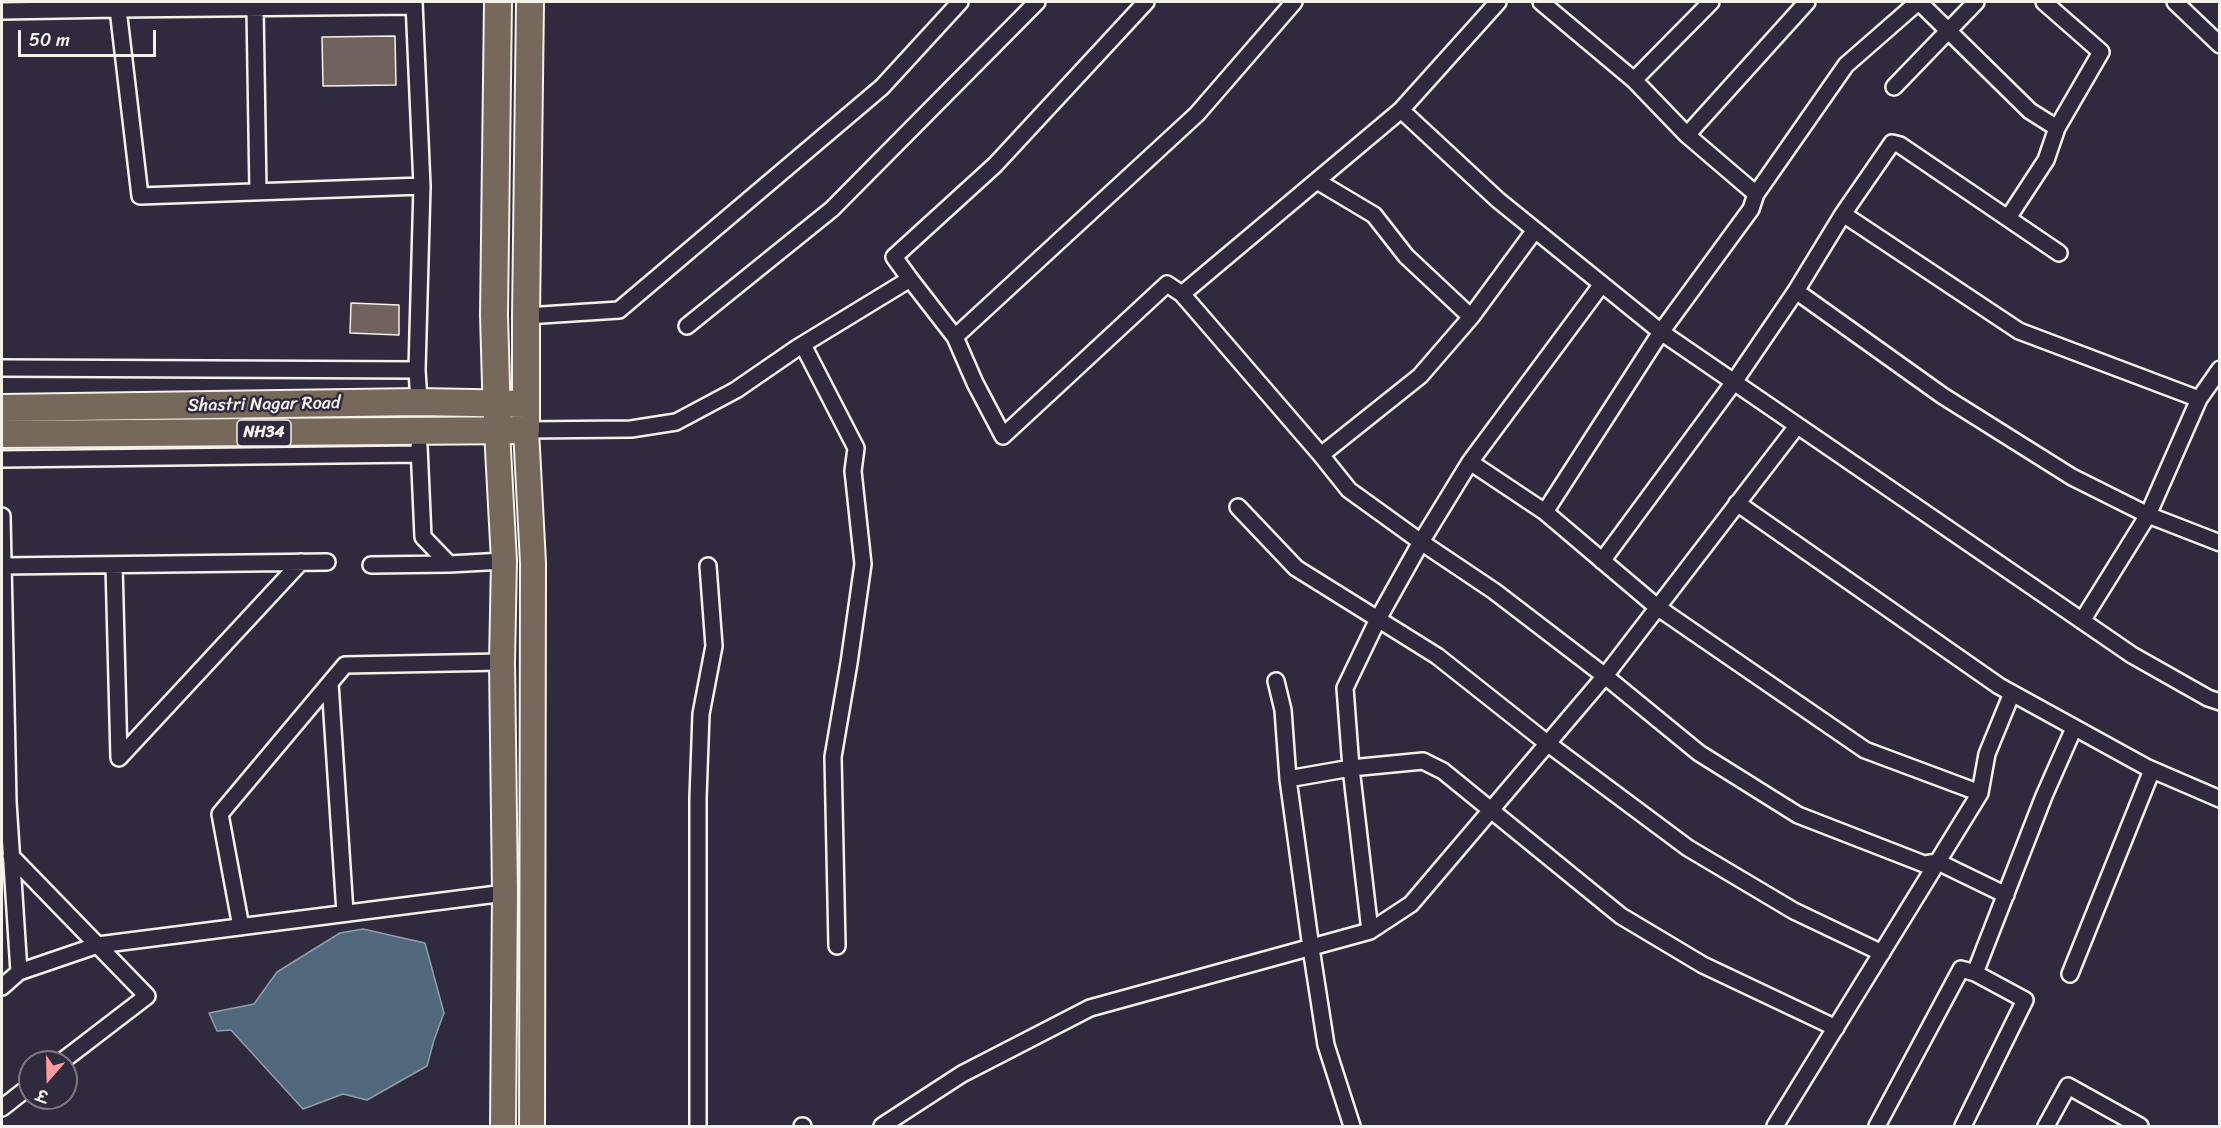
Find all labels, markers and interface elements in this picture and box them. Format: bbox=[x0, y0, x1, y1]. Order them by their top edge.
scale bar bbox=[21, 18, 159, 56]
text: 50 m bbox=[29, 24, 70, 56]
street label: Shastri Nagar Road bbox=[188, 393, 340, 417]
road number: NH34 bbox=[237, 420, 291, 446]
north arrow bbox=[18, 1050, 78, 1110]
text: उ bbox=[32, 1080, 52, 1111]

